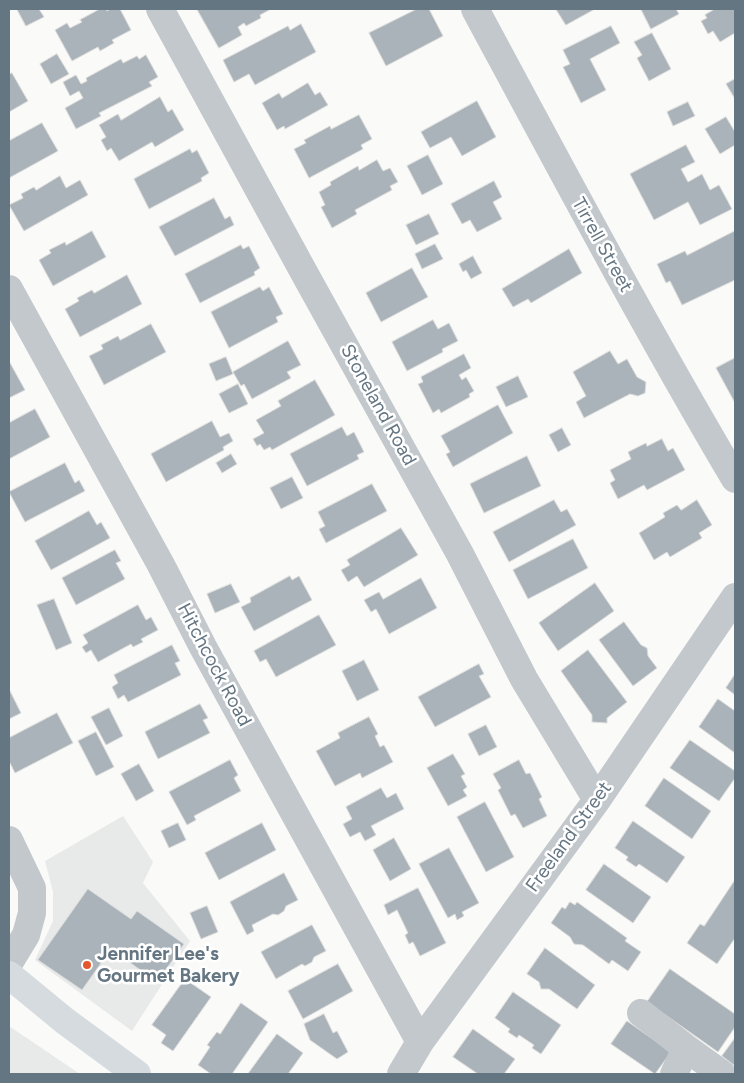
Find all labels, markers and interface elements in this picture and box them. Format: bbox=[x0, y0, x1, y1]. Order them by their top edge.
street label: Tirrell Street bbox=[567, 194, 637, 296]
street label: Stoneland Road bbox=[335, 341, 421, 469]
street label: Hitchcock Road bbox=[172, 600, 256, 730]
street label: Freeland Street bbox=[521, 777, 617, 897]
place label: Jennifer Lee's Gourmet Bakery bbox=[97, 943, 240, 987]
marker: Jennifer Lee's Gourmet Bakery bbox=[81, 959, 93, 971]

